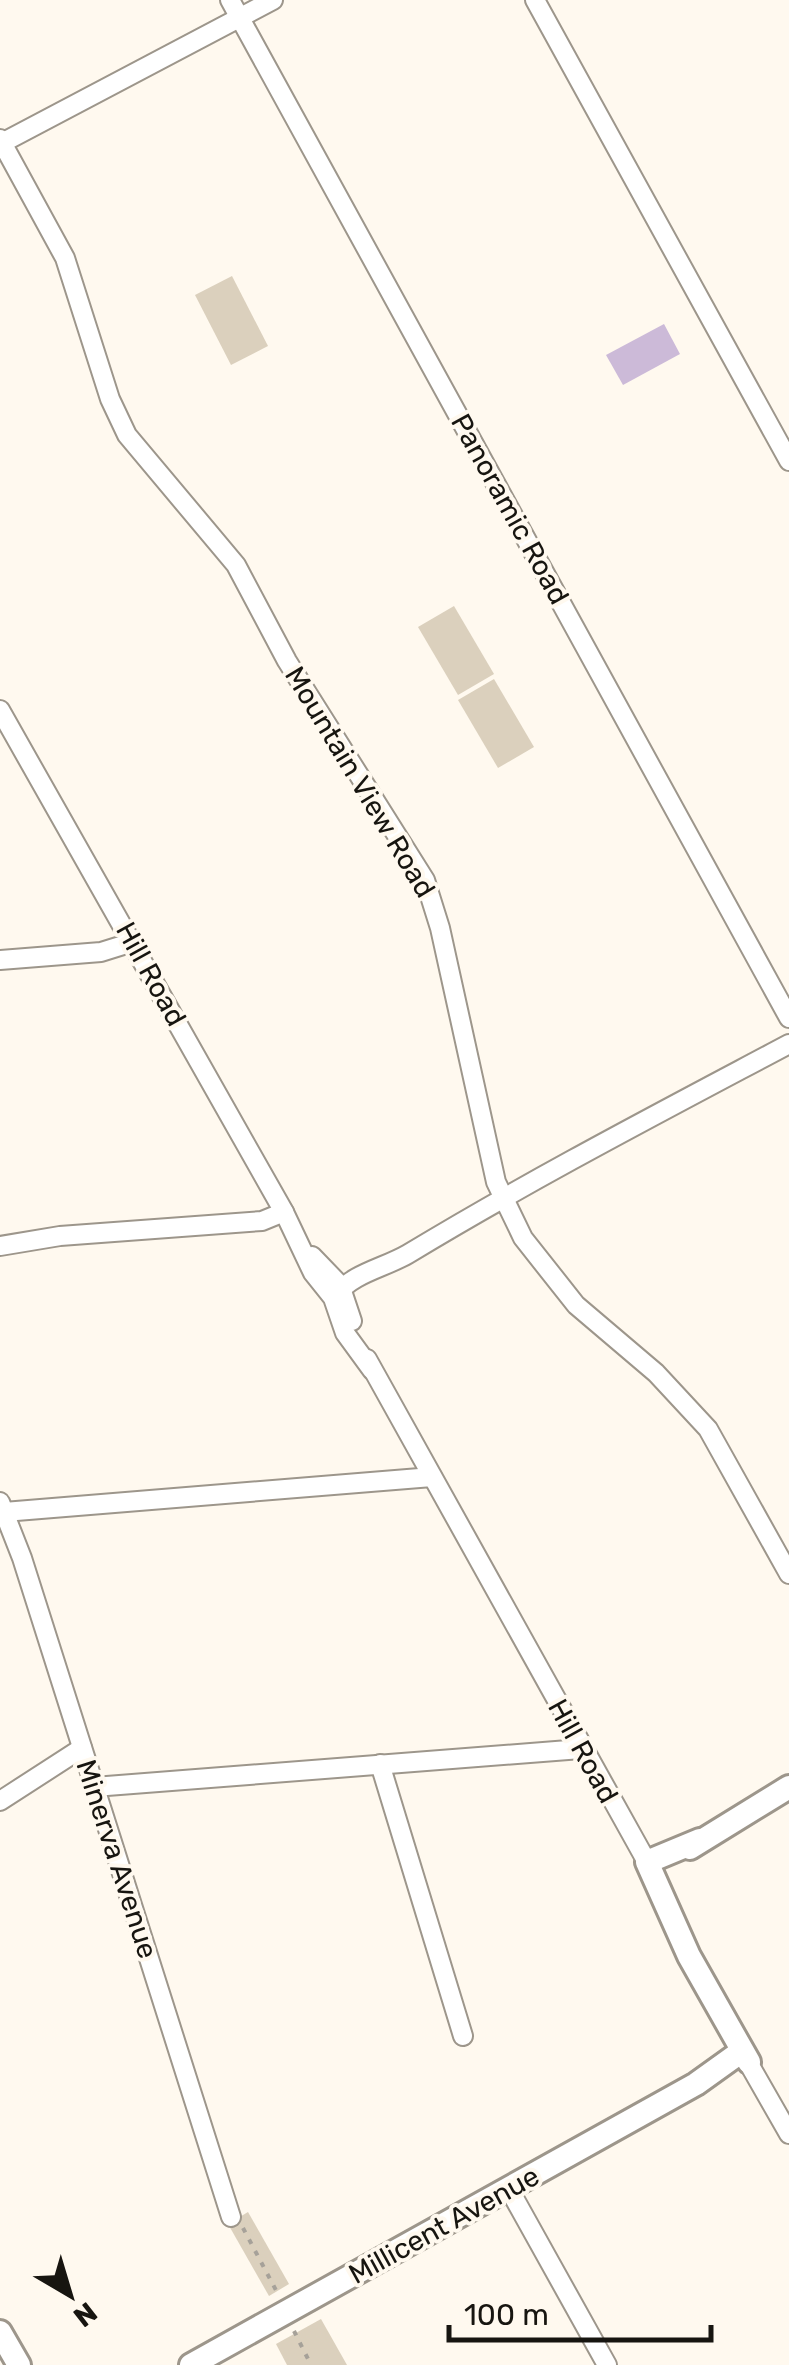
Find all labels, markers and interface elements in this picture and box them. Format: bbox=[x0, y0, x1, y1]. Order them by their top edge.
street label: Panoramic Road bbox=[444, 408, 576, 610]
street label: Mountain View Road bbox=[278, 661, 442, 903]
street label: Hill Road bbox=[109, 916, 193, 1032]
street label: Hill Road bbox=[541, 1693, 625, 1809]
street label: Minerva Avenue bbox=[69, 1756, 165, 1962]
street label: Millicent Avenue bbox=[343, 2159, 545, 2291]
north arrow bbox=[20, 2245, 120, 2345]
scale bar bbox=[449, 2280, 712, 2342]
text: N bbox=[67, 2295, 103, 2334]
text: 100 m bbox=[464, 2297, 549, 2333]

